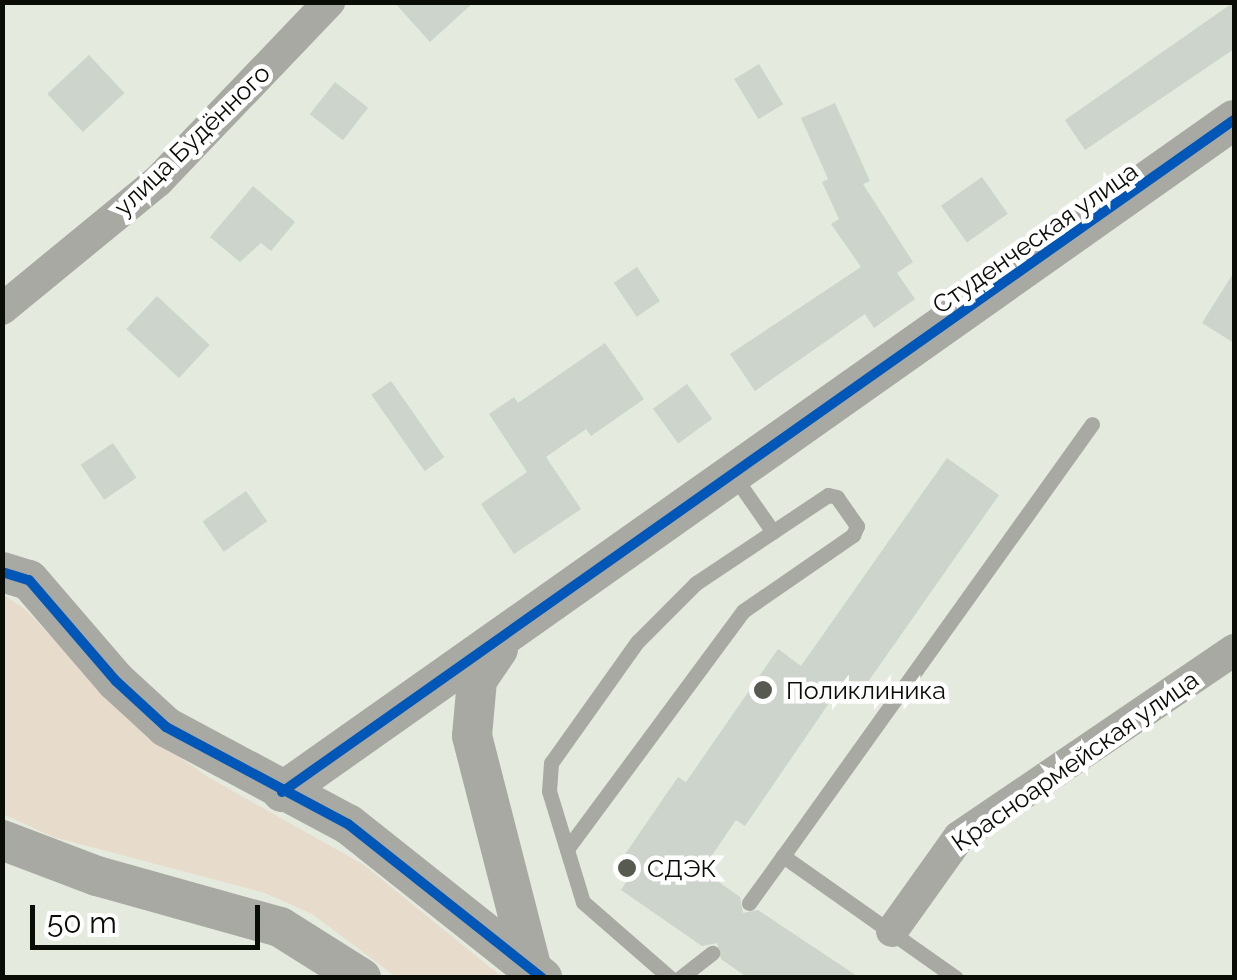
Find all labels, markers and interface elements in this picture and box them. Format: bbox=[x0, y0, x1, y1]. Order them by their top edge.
street label: улица Будённого bbox=[108, 58, 276, 222]
street label: Студенческая улица bbox=[926, 156, 1144, 320]
street label: Красноармейская улица bbox=[946, 664, 1204, 858]
place label: Поликлиника bbox=[786, 675, 946, 705]
marker: Поликлиника bbox=[750, 677, 776, 703]
place label: СДЭК bbox=[647, 853, 716, 883]
marker: СДЭК bbox=[616, 857, 638, 879]
scale bar bbox=[35, 885, 265, 947]
text: 50 m bbox=[47, 905, 117, 940]

